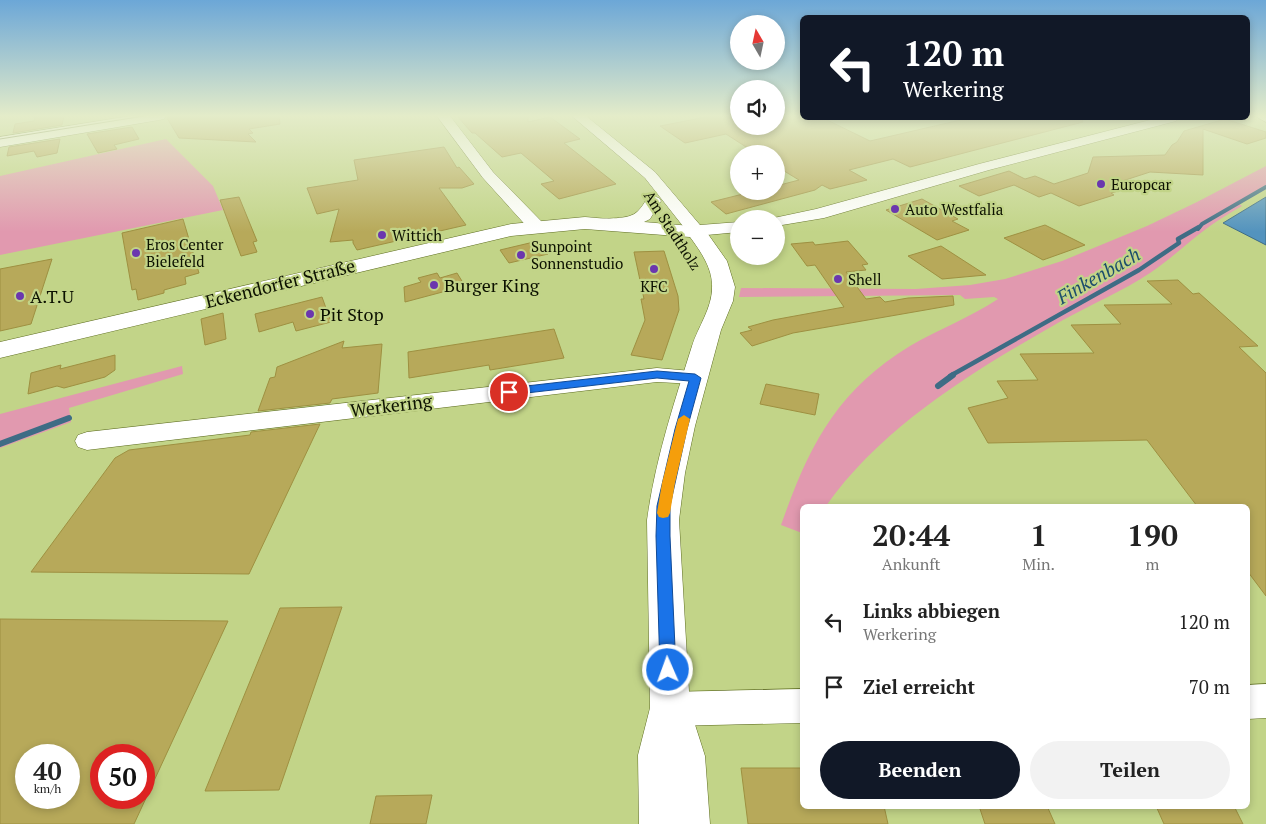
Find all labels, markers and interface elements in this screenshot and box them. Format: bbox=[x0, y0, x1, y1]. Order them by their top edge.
north arrow bbox=[730, 15, 785, 70]
map controls bbox=[730, 15, 785, 265]
text: 120 m bbox=[903, 30, 1004, 76]
icon: left bbox=[820, 35, 885, 100]
text: Werkering bbox=[903, 74, 1004, 103]
button: sound bbox=[730, 80, 785, 135]
button: + bbox=[730, 145, 785, 200]
place label: Europcar bbox=[1111, 174, 1171, 194]
marker: Europcar bbox=[1095, 178, 1107, 190]
street label: Am Stadtholz bbox=[640, 186, 706, 274]
place label: Auto Westfalia bbox=[905, 199, 1004, 219]
marker: Auto Westfalia bbox=[889, 203, 901, 215]
button: − bbox=[730, 210, 785, 265]
place label: Wittich bbox=[392, 225, 442, 245]
marker: Wittich bbox=[376, 229, 388, 241]
place label: Eros Center Bielefeld bbox=[146, 234, 224, 271]
place label: Sunpoint Sonnenstudio bbox=[531, 236, 623, 273]
water label: Finkenbach bbox=[1051, 241, 1144, 309]
marker: Eros Center Bielefeld bbox=[130, 247, 142, 259]
marker: Sunpoint Sonnenstudio bbox=[515, 249, 527, 261]
street label: Eckendorfer Straße bbox=[203, 253, 357, 313]
marker: KFC bbox=[648, 263, 660, 275]
place label: Shell bbox=[848, 269, 881, 289]
place label: Burger King bbox=[444, 273, 540, 297]
marker: Shell bbox=[832, 273, 844, 285]
place label: KFC bbox=[640, 276, 668, 296]
marker: Burger King bbox=[428, 279, 440, 291]
place label: A.T.U bbox=[30, 284, 74, 308]
marker: A.T.U bbox=[14, 290, 26, 302]
place label: Pit Stop bbox=[320, 302, 384, 326]
marker: Pit Stop bbox=[304, 308, 316, 320]
pin bbox=[488, 371, 530, 413]
icon: arrive bbox=[495, 378, 523, 406]
street label: Werkering bbox=[349, 388, 434, 422]
text: 20:44 bbox=[872, 515, 950, 555]
text: 1 bbox=[1030, 515, 1047, 555]
text: 190 bbox=[1127, 515, 1178, 555]
text: Ankunft bbox=[882, 553, 940, 575]
text: Min. bbox=[1022, 553, 1055, 575]
text: m bbox=[1146, 553, 1159, 575]
text: Links abbiegen bbox=[863, 598, 1000, 623]
icon: left bbox=[820, 608, 848, 636]
text: 120 m bbox=[1179, 609, 1230, 634]
text: Werkering bbox=[863, 623, 936, 645]
position arrow bbox=[641, 643, 693, 695]
icon: arrive bbox=[820, 673, 848, 701]
text: Ziel erreicht bbox=[863, 674, 975, 699]
text: 70 m bbox=[1189, 674, 1230, 699]
button: Beenden bbox=[820, 741, 1020, 799]
button: Teilen bbox=[1030, 741, 1230, 799]
speed limit sign: 50 bbox=[90, 744, 155, 809]
text: 40 bbox=[33, 754, 62, 787]
text: km/h bbox=[34, 781, 61, 796]

